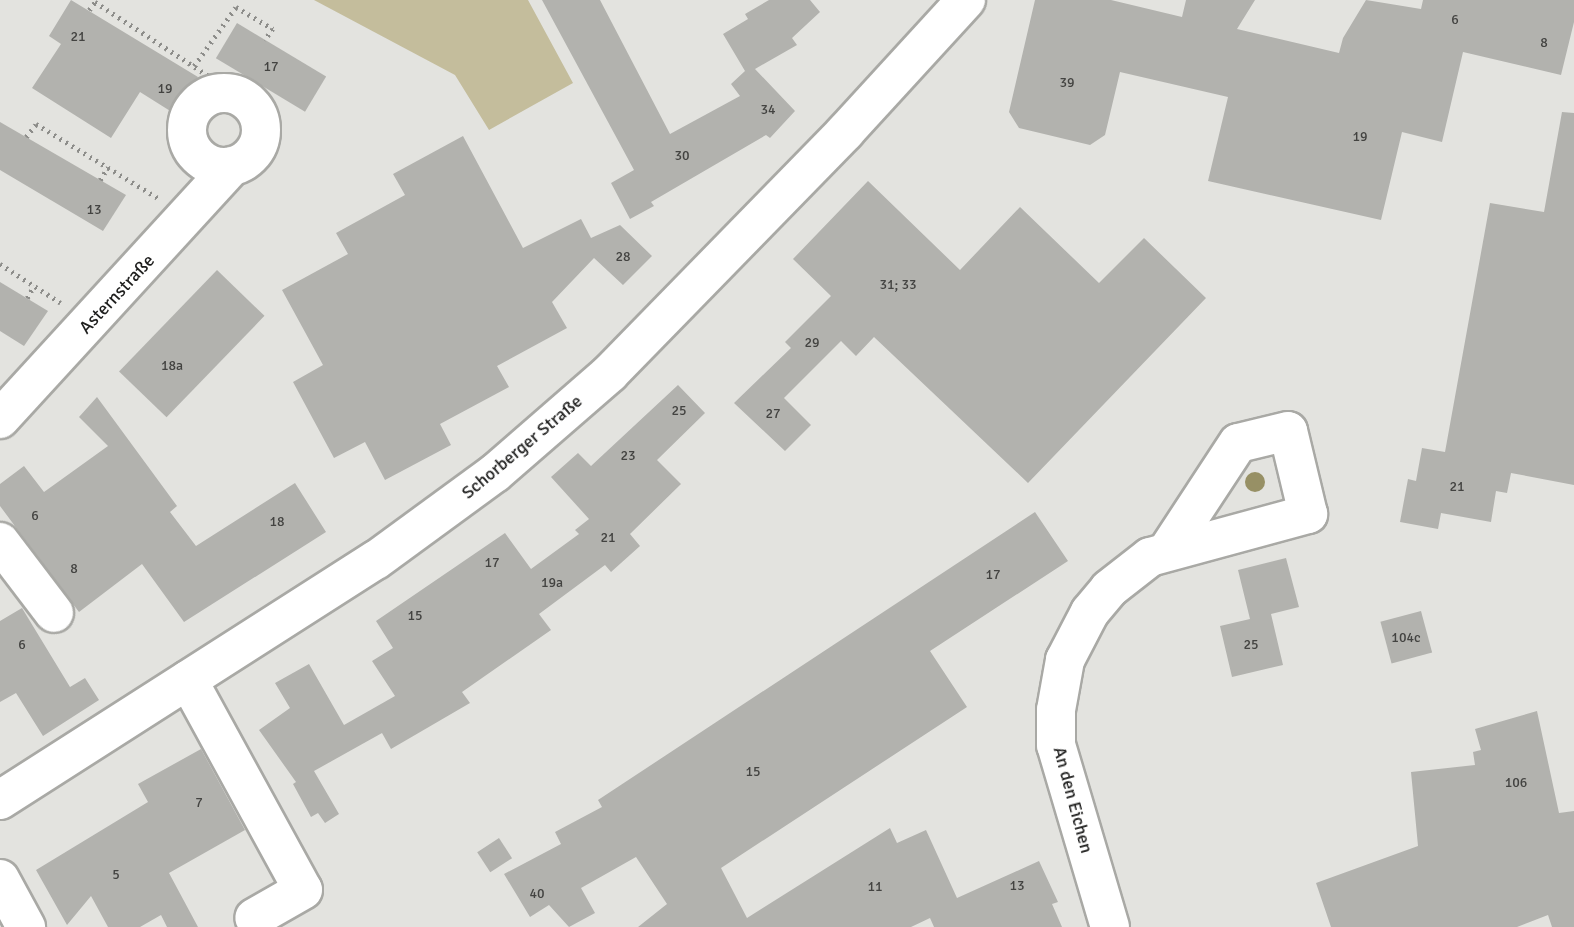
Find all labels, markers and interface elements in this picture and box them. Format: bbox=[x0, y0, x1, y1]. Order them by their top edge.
house number: 6 bbox=[1451, 12, 1459, 28]
house number: 21 bbox=[70, 29, 86, 45]
house number: 8 bbox=[1540, 35, 1548, 51]
house number: 17 bbox=[263, 59, 279, 75]
house number: 39 bbox=[1059, 75, 1075, 91]
house number: 19 bbox=[157, 81, 173, 97]
house number: 34 bbox=[760, 102, 776, 118]
house number: 19 bbox=[1352, 129, 1368, 145]
house number: 30 bbox=[674, 148, 690, 164]
house number: 13 bbox=[86, 202, 102, 218]
house number: 28 bbox=[615, 249, 631, 265]
street label: Asternstraße bbox=[75, 250, 159, 338]
house number: 31; 33 bbox=[879, 277, 917, 293]
house number: 29 bbox=[804, 335, 820, 351]
house number: 18a bbox=[161, 358, 183, 374]
street label: Schorberger Straße bbox=[457, 390, 587, 504]
house number: 25 bbox=[671, 403, 687, 419]
house number: 27 bbox=[765, 406, 781, 422]
house number: 23 bbox=[620, 448, 636, 464]
house number: 21 bbox=[1449, 479, 1465, 495]
house number: 6 bbox=[31, 508, 39, 524]
house number: 18 bbox=[269, 514, 285, 530]
house number: 21 bbox=[600, 530, 616, 546]
house number: 17 bbox=[484, 555, 500, 571]
house number: 8 bbox=[70, 561, 78, 577]
house number: 17 bbox=[985, 567, 1001, 583]
house number: 19a bbox=[541, 575, 563, 591]
house number: 15 bbox=[407, 608, 423, 624]
house number: 104c bbox=[1391, 630, 1421, 646]
house number: 6 bbox=[18, 637, 26, 653]
house number: 25 bbox=[1243, 637, 1259, 653]
street label: An den Eichen bbox=[1048, 744, 1098, 856]
house number: 15 bbox=[745, 764, 761, 780]
house number: 106 bbox=[1505, 775, 1527, 791]
house number: 7 bbox=[195, 795, 203, 811]
house number: 5 bbox=[112, 867, 120, 883]
house number: 13 bbox=[1009, 878, 1025, 894]
house number: 11 bbox=[867, 879, 883, 895]
house number: 40 bbox=[529, 886, 545, 902]

